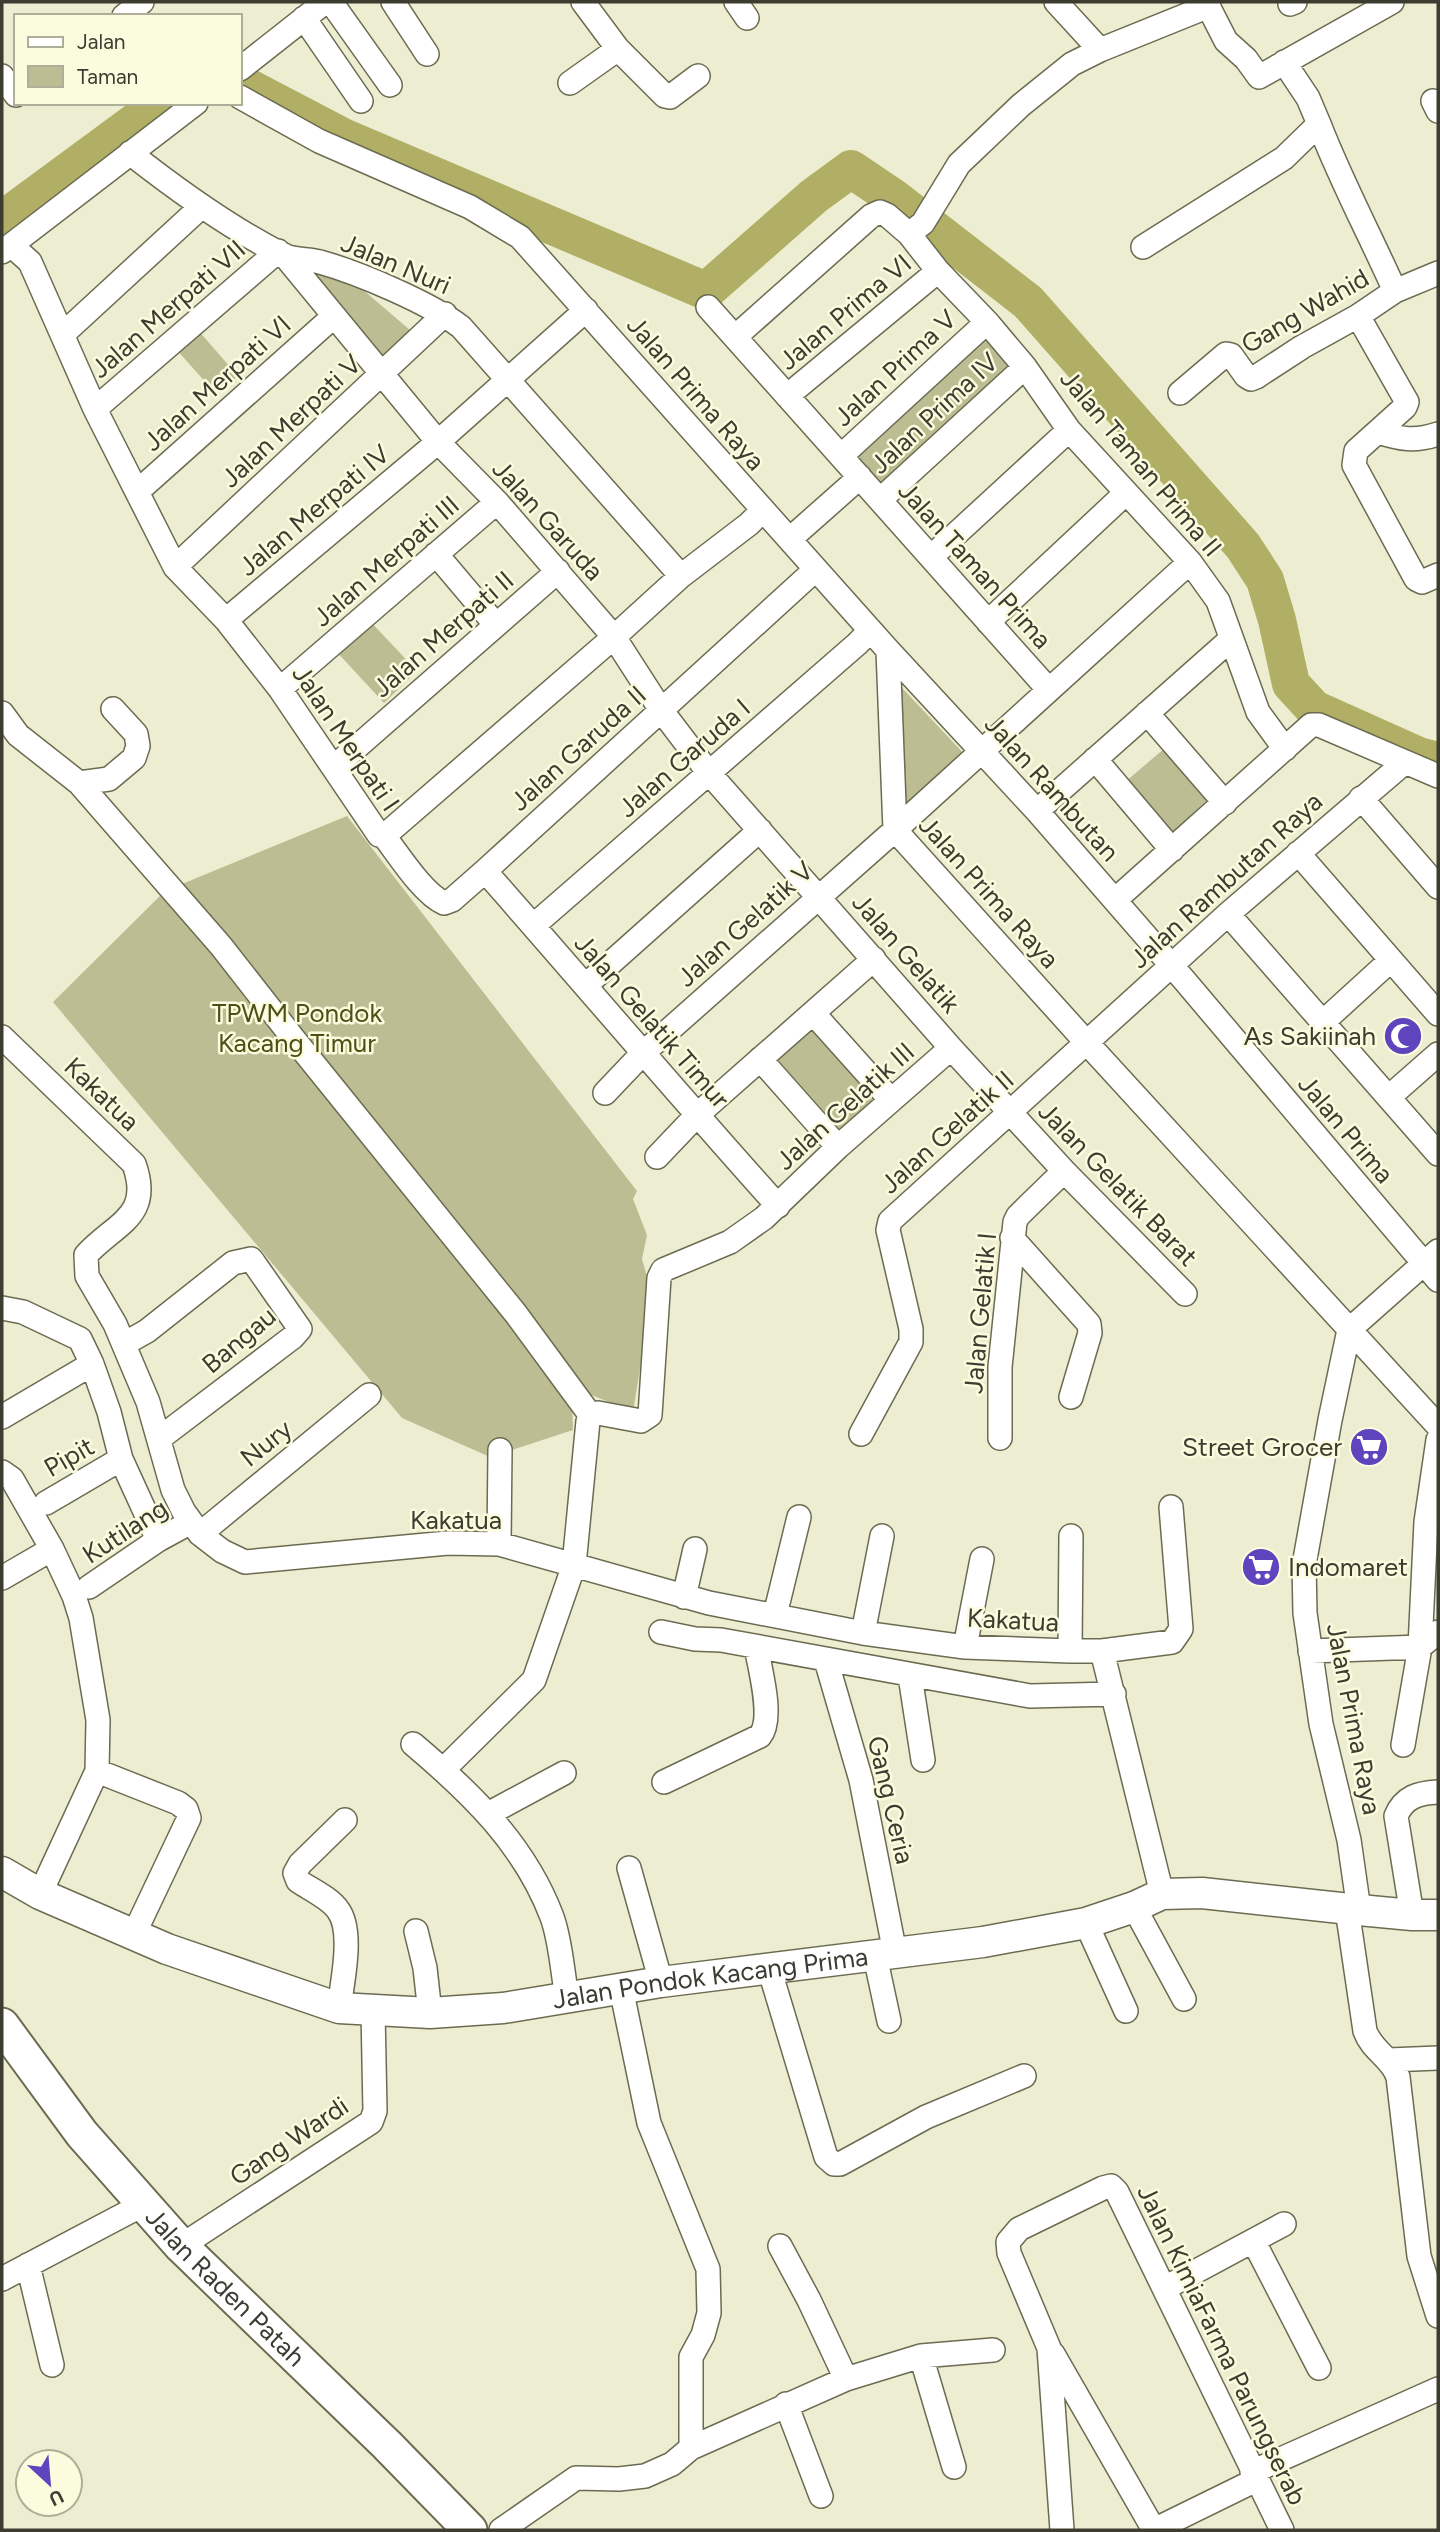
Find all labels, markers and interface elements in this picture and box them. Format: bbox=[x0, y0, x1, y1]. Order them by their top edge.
legend bbox=[14, 14, 242, 105]
text: Jalan bbox=[77, 29, 126, 54]
text: Taman bbox=[77, 64, 138, 89]
street label: Jalan Nuri bbox=[336, 227, 456, 301]
street label: Jalan Merpati VII bbox=[84, 233, 252, 385]
street label: Jalan Prima VI bbox=[772, 248, 918, 376]
street label: Gang Wahid bbox=[1235, 262, 1375, 360]
street label: Jalan Prima V bbox=[827, 303, 963, 433]
street label: Jalan Prima Raya bbox=[620, 309, 772, 477]
street label: Jalan Prima IV bbox=[863, 346, 1005, 480]
street label: Jalan Merpati VI bbox=[214, 348, 368, 494]
street label: Jalan Merpati V bbox=[214, 348, 368, 494]
street label: Jalan Taman Prima II bbox=[1053, 363, 1229, 563]
street label: Jalan Merpati IV bbox=[232, 437, 396, 583]
street label: Jalan Garuda bbox=[485, 453, 611, 587]
street label: Jalan Taman Prima bbox=[891, 475, 1059, 655]
street label: Jalan Merpati III bbox=[306, 489, 466, 633]
street label: Jalan Merpati II bbox=[366, 564, 520, 704]
street label: Jalan Merpati I bbox=[285, 659, 407, 817]
street label: Jalan Garuda II bbox=[503, 679, 653, 817]
street label: Jalan Garuda I bbox=[611, 692, 757, 824]
street label: Jalan Rambutan bbox=[978, 708, 1126, 868]
street label: Jalan Rambutan Raya bbox=[1123, 785, 1329, 975]
street label: Jalan Prima Raya bbox=[912, 809, 1066, 975]
street label: Jalan Gelatik V bbox=[670, 854, 820, 994]
street label: Jalan Gelatik bbox=[845, 887, 967, 1020]
street label: Jalan Gelatik Timur bbox=[568, 927, 736, 1115]
park label: TPWM Pondok Kacang Timur bbox=[212, 997, 382, 1059]
mosque icon: As Sakiinah bbox=[1382, 1015, 1424, 1057]
place label: As Sakiinah bbox=[1244, 1020, 1376, 1052]
street label: Jalan Gelatik III bbox=[769, 1035, 921, 1177]
street label: Kakatua bbox=[58, 1051, 146, 1137]
street label: Jalan Gelatik II bbox=[874, 1064, 1020, 1200]
street label: Jalan Prima bbox=[1291, 1068, 1401, 1190]
street label: Jalan Gelatik Barat bbox=[1032, 1095, 1204, 1273]
street label: Jalan Gelatik I bbox=[957, 1231, 1003, 1395]
street label: Bangau bbox=[196, 1300, 282, 1380]
street label: Nury bbox=[234, 1412, 299, 1473]
supermarket icon: Street Grocer bbox=[1348, 1426, 1390, 1468]
street label: Pipit bbox=[38, 1430, 100, 1484]
place label: Street Grocer bbox=[1182, 1431, 1342, 1463]
street label: Kutilang bbox=[76, 1492, 174, 1570]
street label: Kakatua bbox=[410, 1504, 502, 1536]
supermarket icon: Indomaret bbox=[1240, 1546, 1282, 1588]
place label: Indomaret bbox=[1288, 1551, 1408, 1583]
street label: Kakatua bbox=[966, 1602, 1060, 1638]
street label: Jalan Prima Raya bbox=[1320, 1621, 1388, 1817]
street label: Gang Ceria bbox=[861, 1733, 921, 1867]
street label: Jalan Pondok Kacang Prima bbox=[550, 1940, 870, 2016]
street label: Gang Wardi bbox=[223, 2090, 355, 2192]
street label: Jalan KimiaFarma Parungserab bbox=[1130, 2180, 1314, 2510]
street label: Jalan Raden Patah bbox=[139, 2201, 312, 2373]
north arrow bbox=[14, 2448, 84, 2518]
text: U bbox=[45, 2485, 67, 2511]

